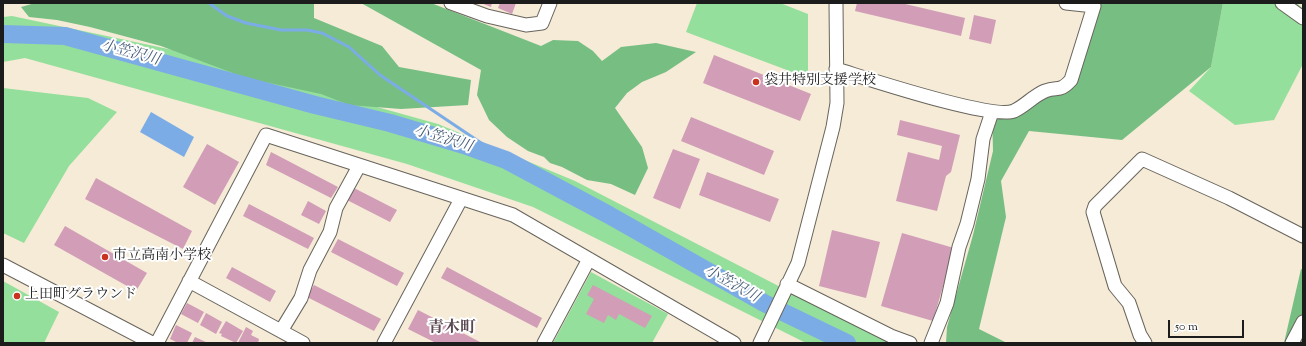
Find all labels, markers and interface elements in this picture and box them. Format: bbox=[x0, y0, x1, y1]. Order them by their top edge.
water label: 小笠沢川 bbox=[99, 38, 161, 70]
place label: 袋井特別支援学校 bbox=[764, 74, 876, 90]
marker: 袋井特別支援学校 bbox=[751, 77, 761, 87]
water label: 小笠沢川 bbox=[412, 123, 474, 157]
place label: 市立高南小学校 bbox=[113, 249, 211, 265]
marker: 市立高南小学校 bbox=[100, 252, 110, 262]
water label: 小笠沢川 bbox=[700, 263, 762, 307]
place label: 上田町グラウンド bbox=[25, 288, 137, 304]
marker: 上田町グラウンド bbox=[12, 291, 22, 301]
scale bar bbox=[1170, 312, 1246, 338]
text: 50 m bbox=[1175, 318, 1198, 336]
district label: 青木町 bbox=[428, 319, 476, 339]

